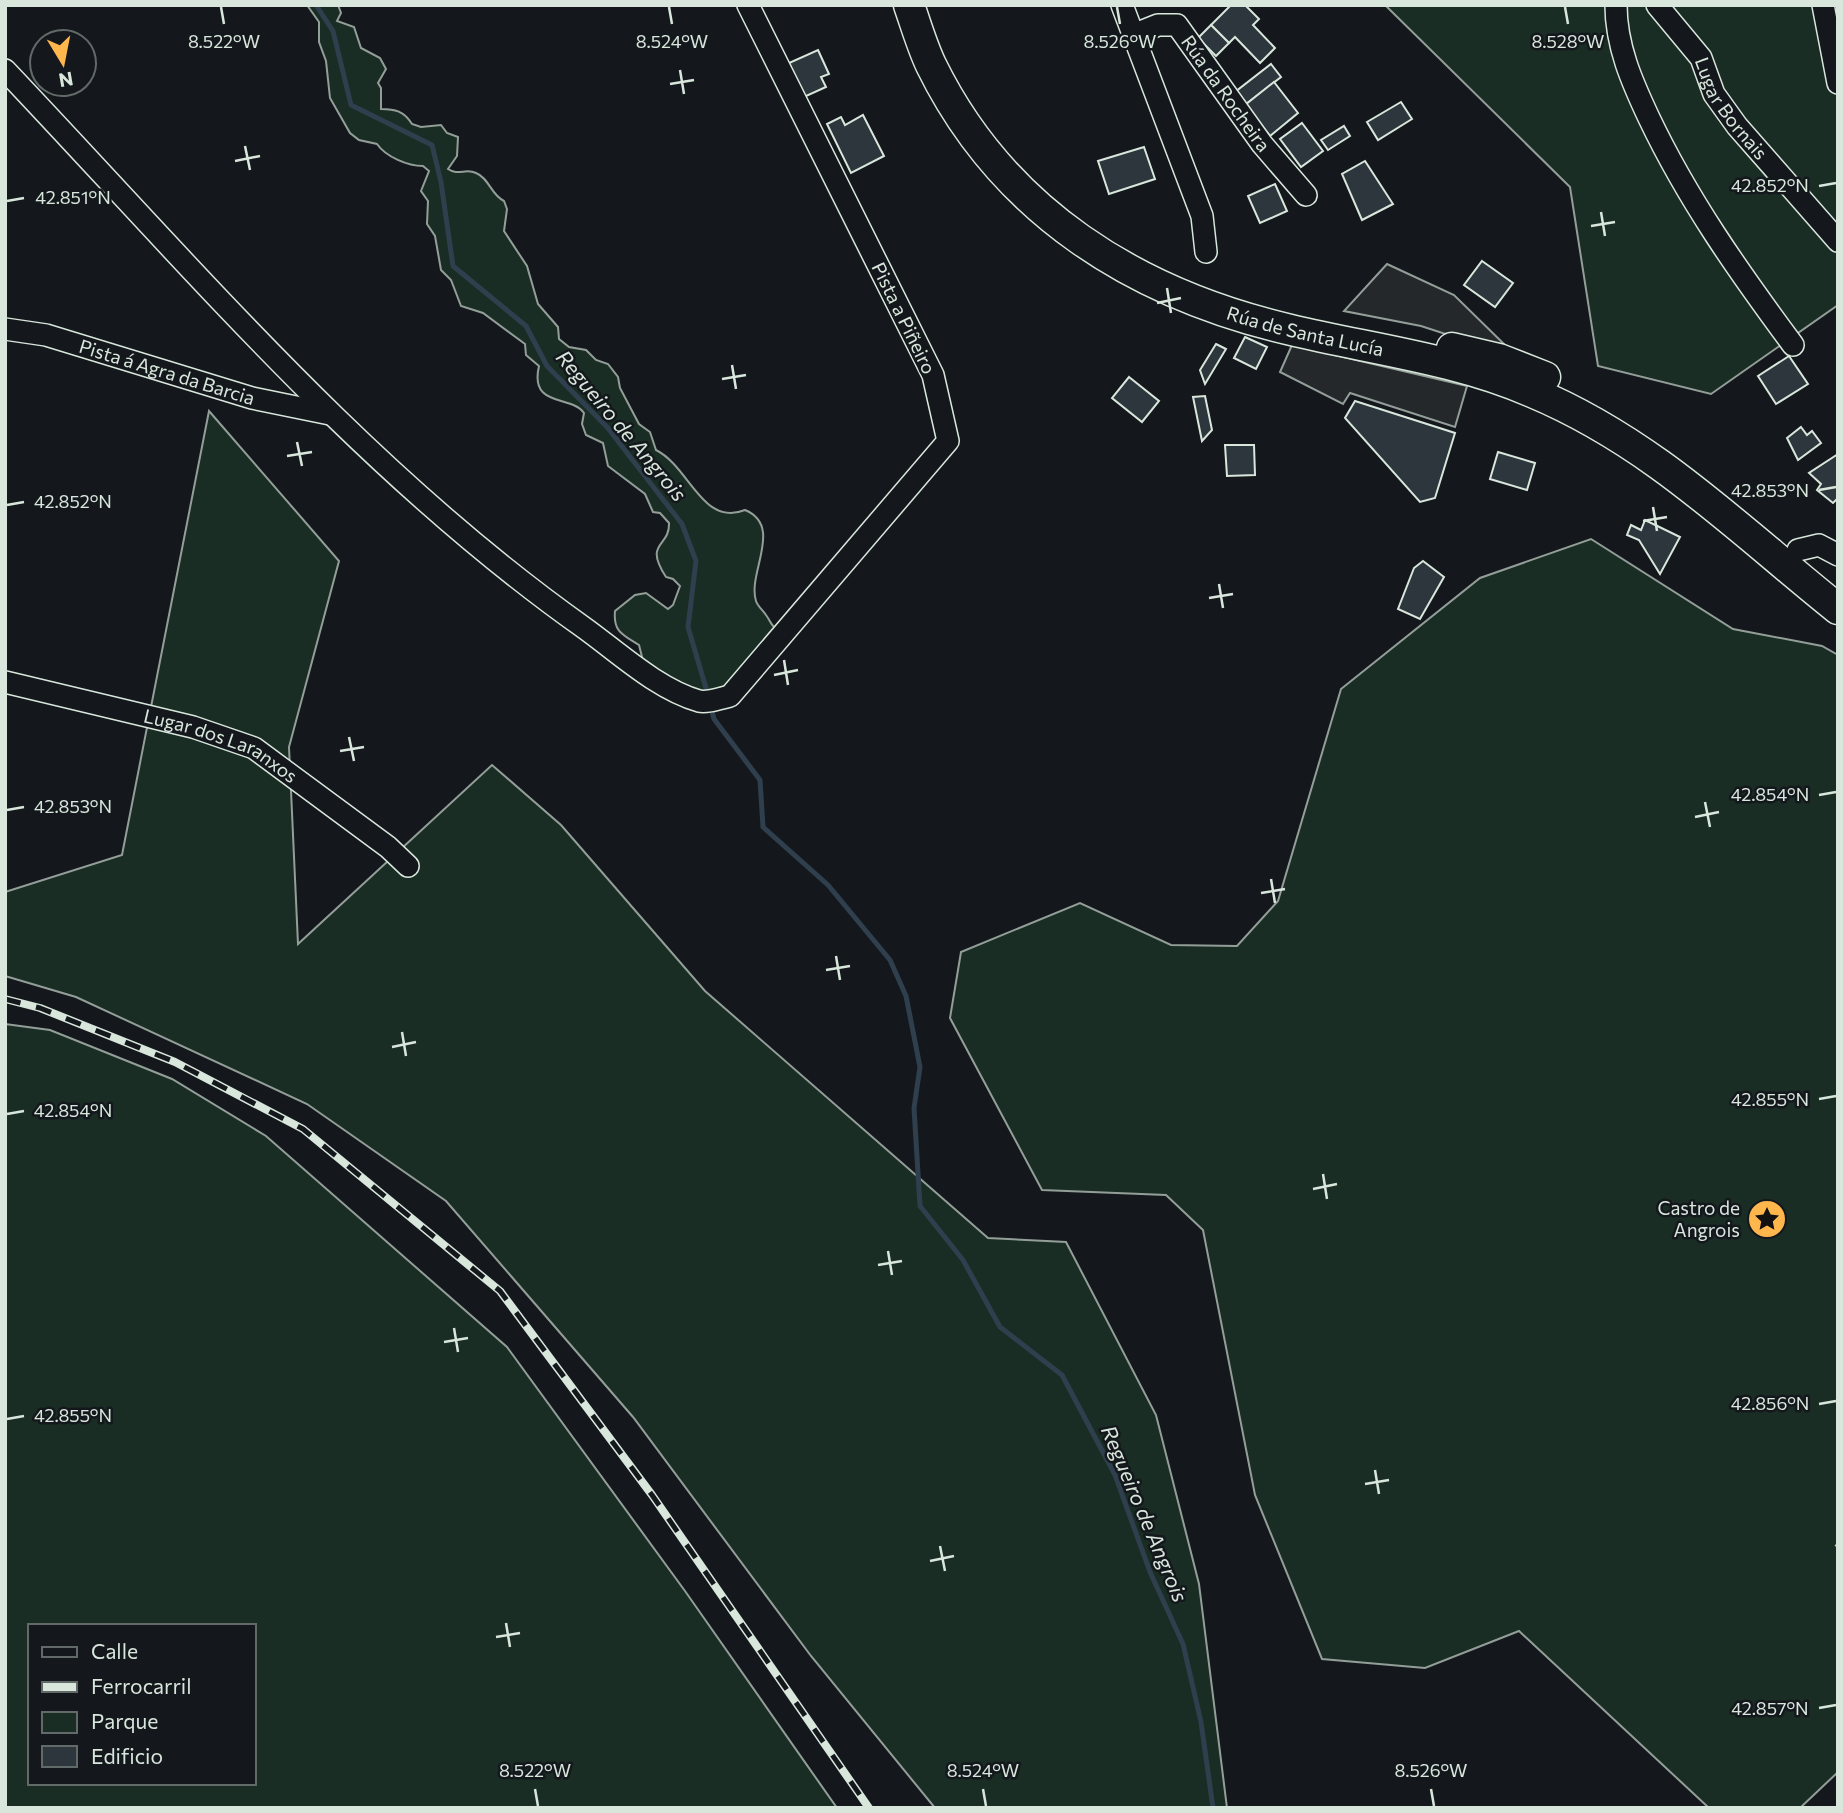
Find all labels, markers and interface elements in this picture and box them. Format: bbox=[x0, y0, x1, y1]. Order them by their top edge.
north arrow bbox=[28, 28, 98, 98]
text: 8.522°W bbox=[188, 30, 260, 52]
text: 8.524°W bbox=[636, 30, 708, 52]
text: 8.526°W bbox=[1084, 30, 1156, 52]
text: 8.528°W bbox=[1532, 30, 1604, 52]
street label: Rúa da Rocheira bbox=[1177, 31, 1275, 156]
street label: Lugar Bornais bbox=[1691, 54, 1773, 164]
text: N bbox=[57, 68, 75, 93]
text: 42.852°N bbox=[1731, 174, 1809, 196]
text: 42.851°N bbox=[35, 186, 111, 208]
street label: Pista a Piñeiro bbox=[867, 258, 941, 377]
street label: Rúa de Santa Lucía bbox=[1224, 301, 1386, 360]
street label: Pista á Agra da Barcia bbox=[77, 334, 258, 409]
water label: Regueiro de Angrois bbox=[552, 344, 693, 506]
text: 42.853°N bbox=[1731, 479, 1809, 501]
text: 42.852°N bbox=[34, 490, 112, 512]
street label: Lugar dos Laranxos bbox=[142, 704, 302, 787]
text: 42.854°N bbox=[1731, 783, 1809, 805]
text: 42.853°N bbox=[34, 795, 112, 817]
text: 42.855°N bbox=[1731, 1088, 1809, 1110]
text: 42.854°N bbox=[34, 1099, 112, 1121]
place label: Castro de Angrois bbox=[1657, 1196, 1740, 1241]
place icon: Castro de Angrois bbox=[1746, 1198, 1788, 1240]
text: 42.856°N bbox=[1731, 1392, 1809, 1414]
text: 42.855°N bbox=[34, 1404, 112, 1426]
water label: Regueiro de Angrois bbox=[1097, 1421, 1194, 1605]
legend bbox=[28, 1624, 256, 1785]
text: Calle bbox=[91, 1638, 138, 1663]
text: Ferrocarril bbox=[91, 1673, 192, 1698]
text: 42.857°N bbox=[1731, 1697, 1809, 1719]
text: Parque bbox=[91, 1708, 158, 1733]
text: Edificio bbox=[91, 1743, 163, 1768]
text: 8.522°W bbox=[499, 1759, 571, 1781]
text: 8.524°W bbox=[947, 1759, 1019, 1781]
text: 8.526°W bbox=[1395, 1759, 1467, 1781]

